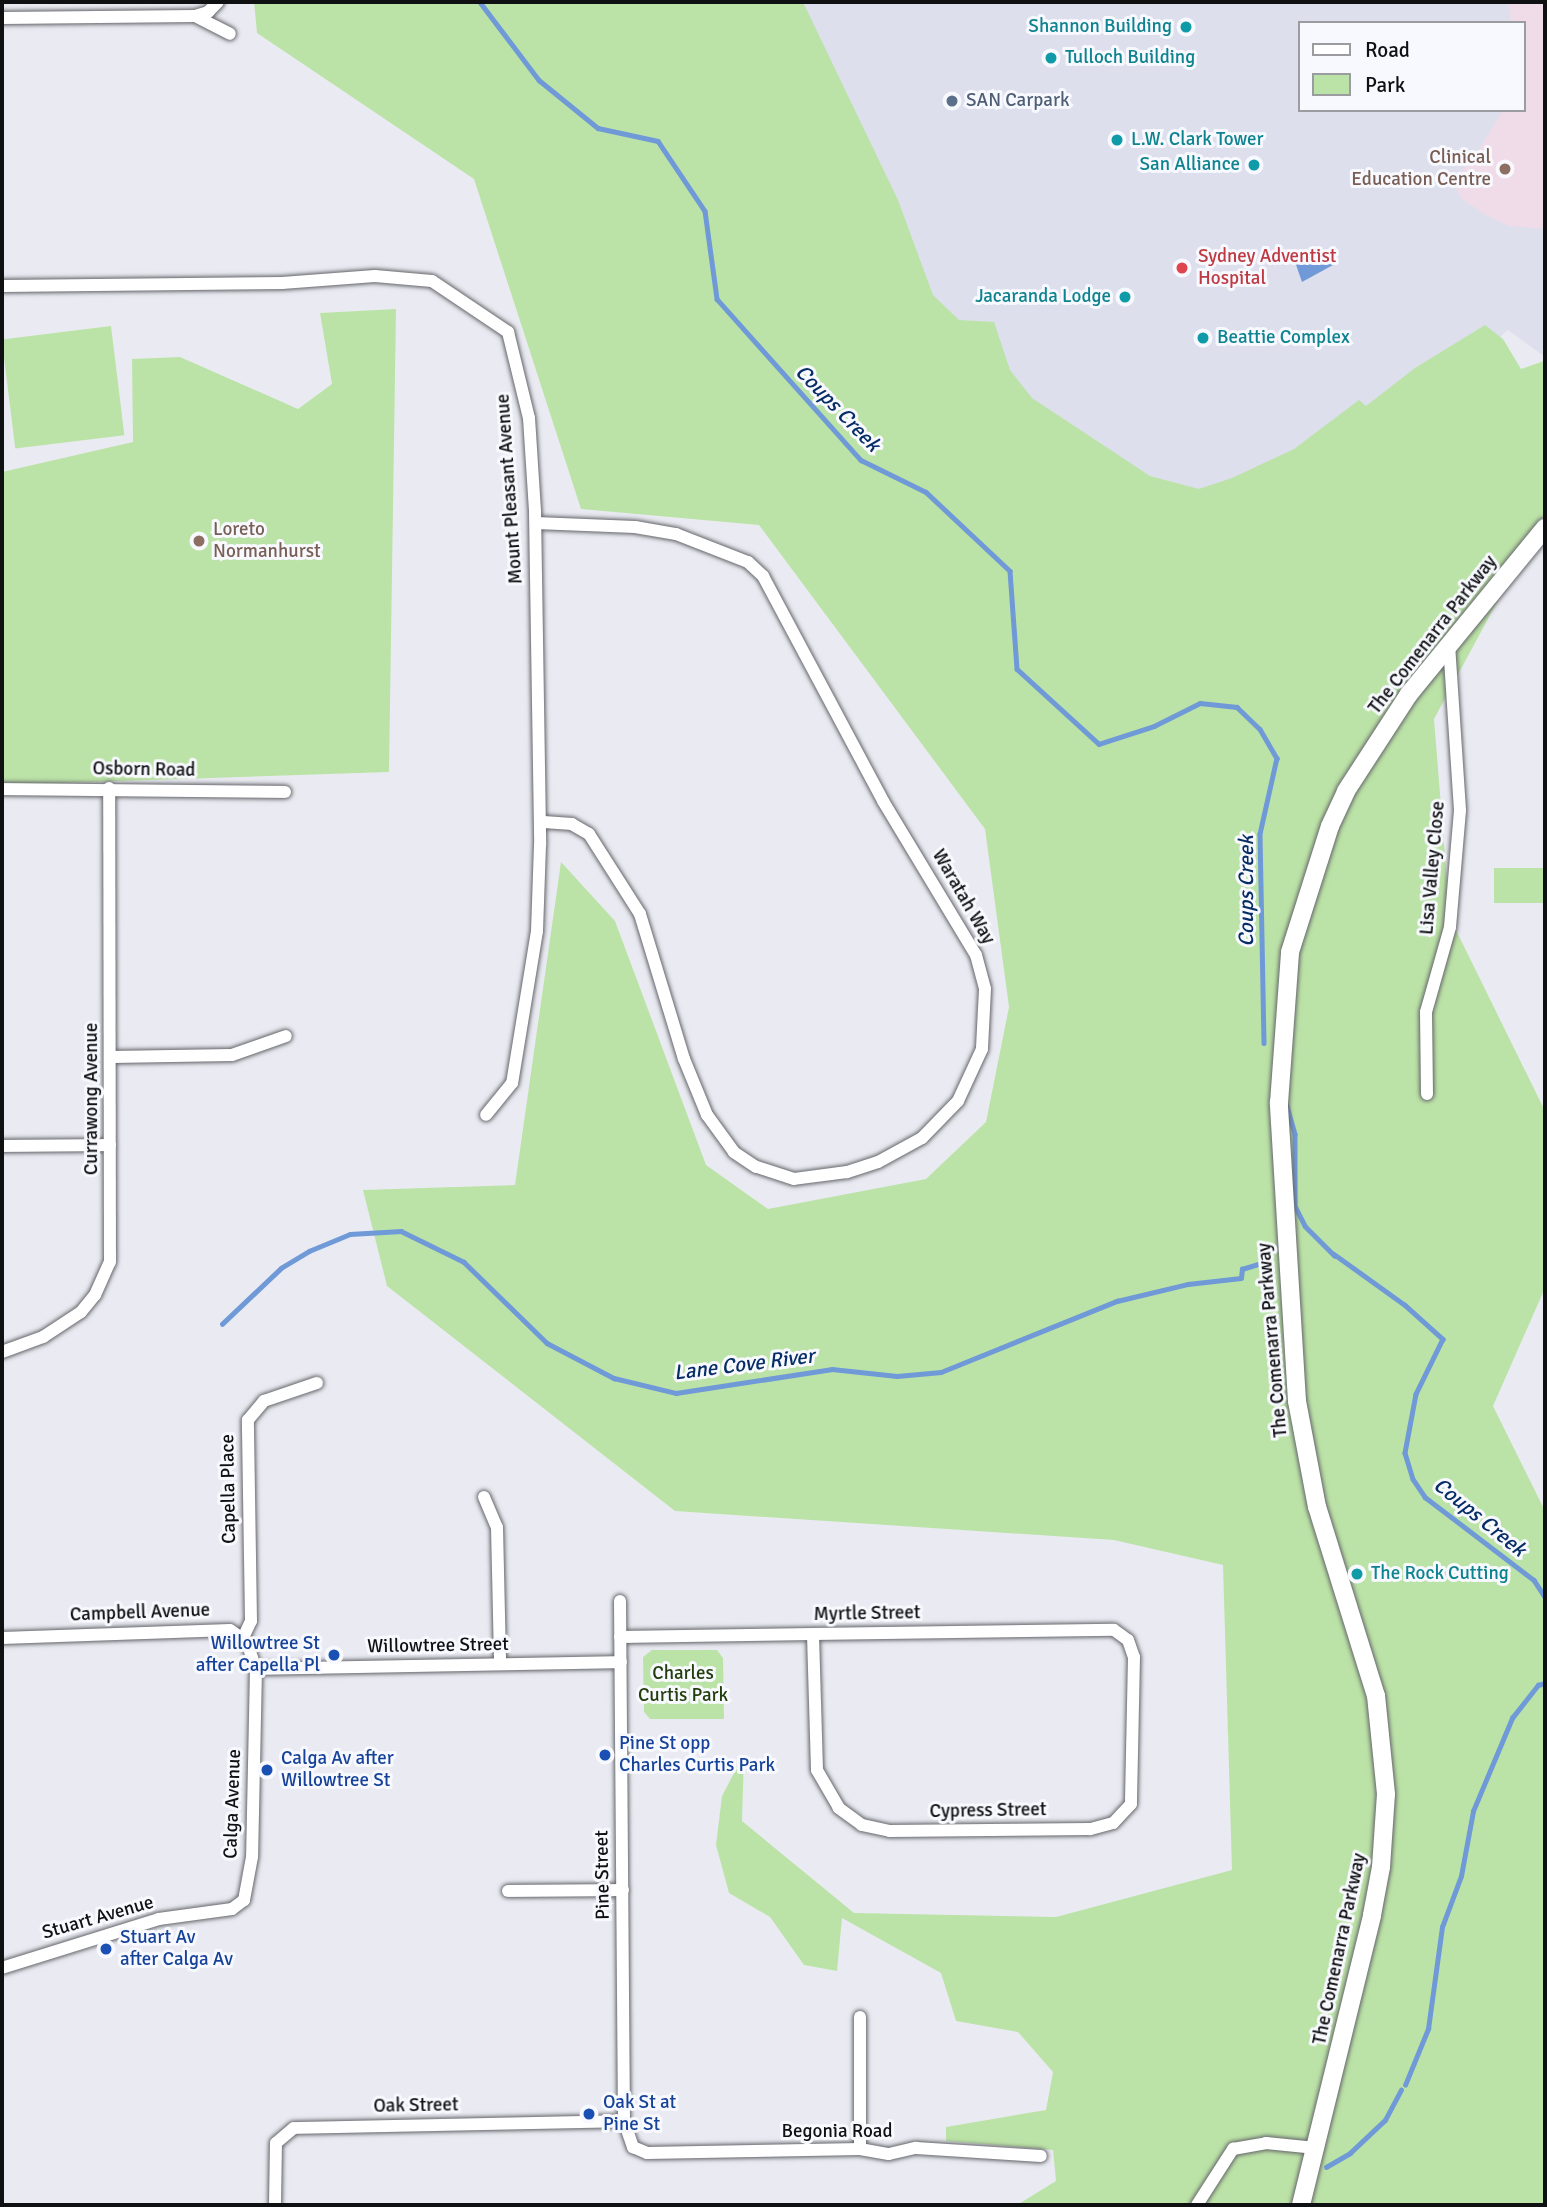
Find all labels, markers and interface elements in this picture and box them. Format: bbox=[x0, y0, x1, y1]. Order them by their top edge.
place label: Shannon Building bbox=[1028, 16, 1172, 38]
marker: Shannon Building bbox=[1178, 19, 1194, 35]
legend bbox=[1298, 21, 1526, 112]
text: Road bbox=[1365, 37, 1410, 63]
place label: Tulloch Building bbox=[1065, 47, 1195, 69]
marker: Tulloch Building bbox=[1043, 50, 1059, 66]
text: Park bbox=[1365, 72, 1405, 98]
place label: SAN Carpark bbox=[966, 90, 1069, 112]
marker: SAN Carpark bbox=[944, 93, 960, 109]
place label: L.W. Clark Tower bbox=[1131, 129, 1264, 151]
marker: L.W. Clark Tower bbox=[1109, 132, 1125, 148]
place label: Clinical Education Centre bbox=[1351, 147, 1491, 191]
place label: San Alliance bbox=[1139, 154, 1240, 176]
marker: San Alliance bbox=[1246, 157, 1262, 173]
marker: Clinical Education Centre bbox=[1497, 161, 1513, 177]
place label: Sydney Adventist Hospital bbox=[1198, 246, 1336, 290]
marker: Sydney Adventist Hospital bbox=[1172, 258, 1192, 278]
place label: Jacaranda Lodge bbox=[975, 286, 1111, 308]
marker: Jacaranda Lodge bbox=[1117, 289, 1133, 305]
place label: Beattie Complex bbox=[1217, 327, 1350, 349]
marker: Beattie Complex bbox=[1195, 330, 1211, 346]
water label: Coups Creek bbox=[790, 359, 886, 457]
street label: Mount Pleasant Avenue bbox=[492, 393, 528, 585]
place label: Loreto Normanhurst bbox=[213, 519, 321, 563]
marker: Loreto Normanhurst bbox=[191, 533, 207, 549]
street label: The Comenarra Parkway bbox=[1364, 551, 1502, 719]
street label: Osborn Road bbox=[92, 758, 196, 782]
street label: Lisa Valley Close bbox=[1416, 800, 1450, 936]
water label: Coups Creek bbox=[1233, 835, 1259, 947]
street label: Waratah Way bbox=[927, 845, 999, 949]
street label: Currawong Avenue bbox=[81, 1023, 103, 1175]
street label: The Comenarra Parkway bbox=[1253, 1242, 1293, 1438]
water label: Lane Cove River bbox=[672, 1343, 816, 1385]
street label: Capella Place bbox=[217, 1434, 241, 1544]
water label: Coups Creek bbox=[1429, 1472, 1531, 1562]
place label: The Rock Cutting bbox=[1371, 1563, 1509, 1585]
marker: The Rock Cutting bbox=[1349, 1566, 1365, 1582]
street label: Campbell Avenue bbox=[70, 1599, 210, 1627]
street label: Myrtle Street bbox=[813, 1602, 921, 1626]
place label: Willowtree St after Capella Pl bbox=[196, 1633, 320, 1677]
street label: Willowtree Street bbox=[367, 1633, 509, 1659]
marker: Willowtree St after Capella Pl bbox=[326, 1647, 342, 1663]
park label: Charles Curtis Park bbox=[638, 1663, 728, 1707]
place label: Pine St opp Charles Curtis Park bbox=[619, 1733, 775, 1777]
marker: Pine St opp Charles Curtis Park bbox=[597, 1747, 613, 1763]
place label: Calga Av after Willowtree St bbox=[281, 1748, 394, 1792]
street label: Calga Avenue bbox=[220, 1749, 246, 1859]
marker: Calga Av after Willowtree St bbox=[259, 1762, 275, 1778]
street label: Cypress Street bbox=[929, 1799, 1047, 1823]
street label: Pine Street bbox=[591, 1830, 615, 1920]
street label: The Comenarra Parkway bbox=[1309, 1851, 1371, 2047]
street label: Stuart Avenue bbox=[40, 1891, 156, 1945]
place label: Stuart Av after Calga Av bbox=[120, 1927, 233, 1971]
marker: Stuart Av after Calga Av bbox=[98, 1941, 114, 1957]
place label: Oak St at Pine St bbox=[603, 2092, 676, 2136]
street label: Oak Street bbox=[373, 2094, 459, 2118]
marker: Oak St at Pine St bbox=[581, 2106, 597, 2122]
street label: Begonia Road bbox=[782, 2121, 892, 2143]

